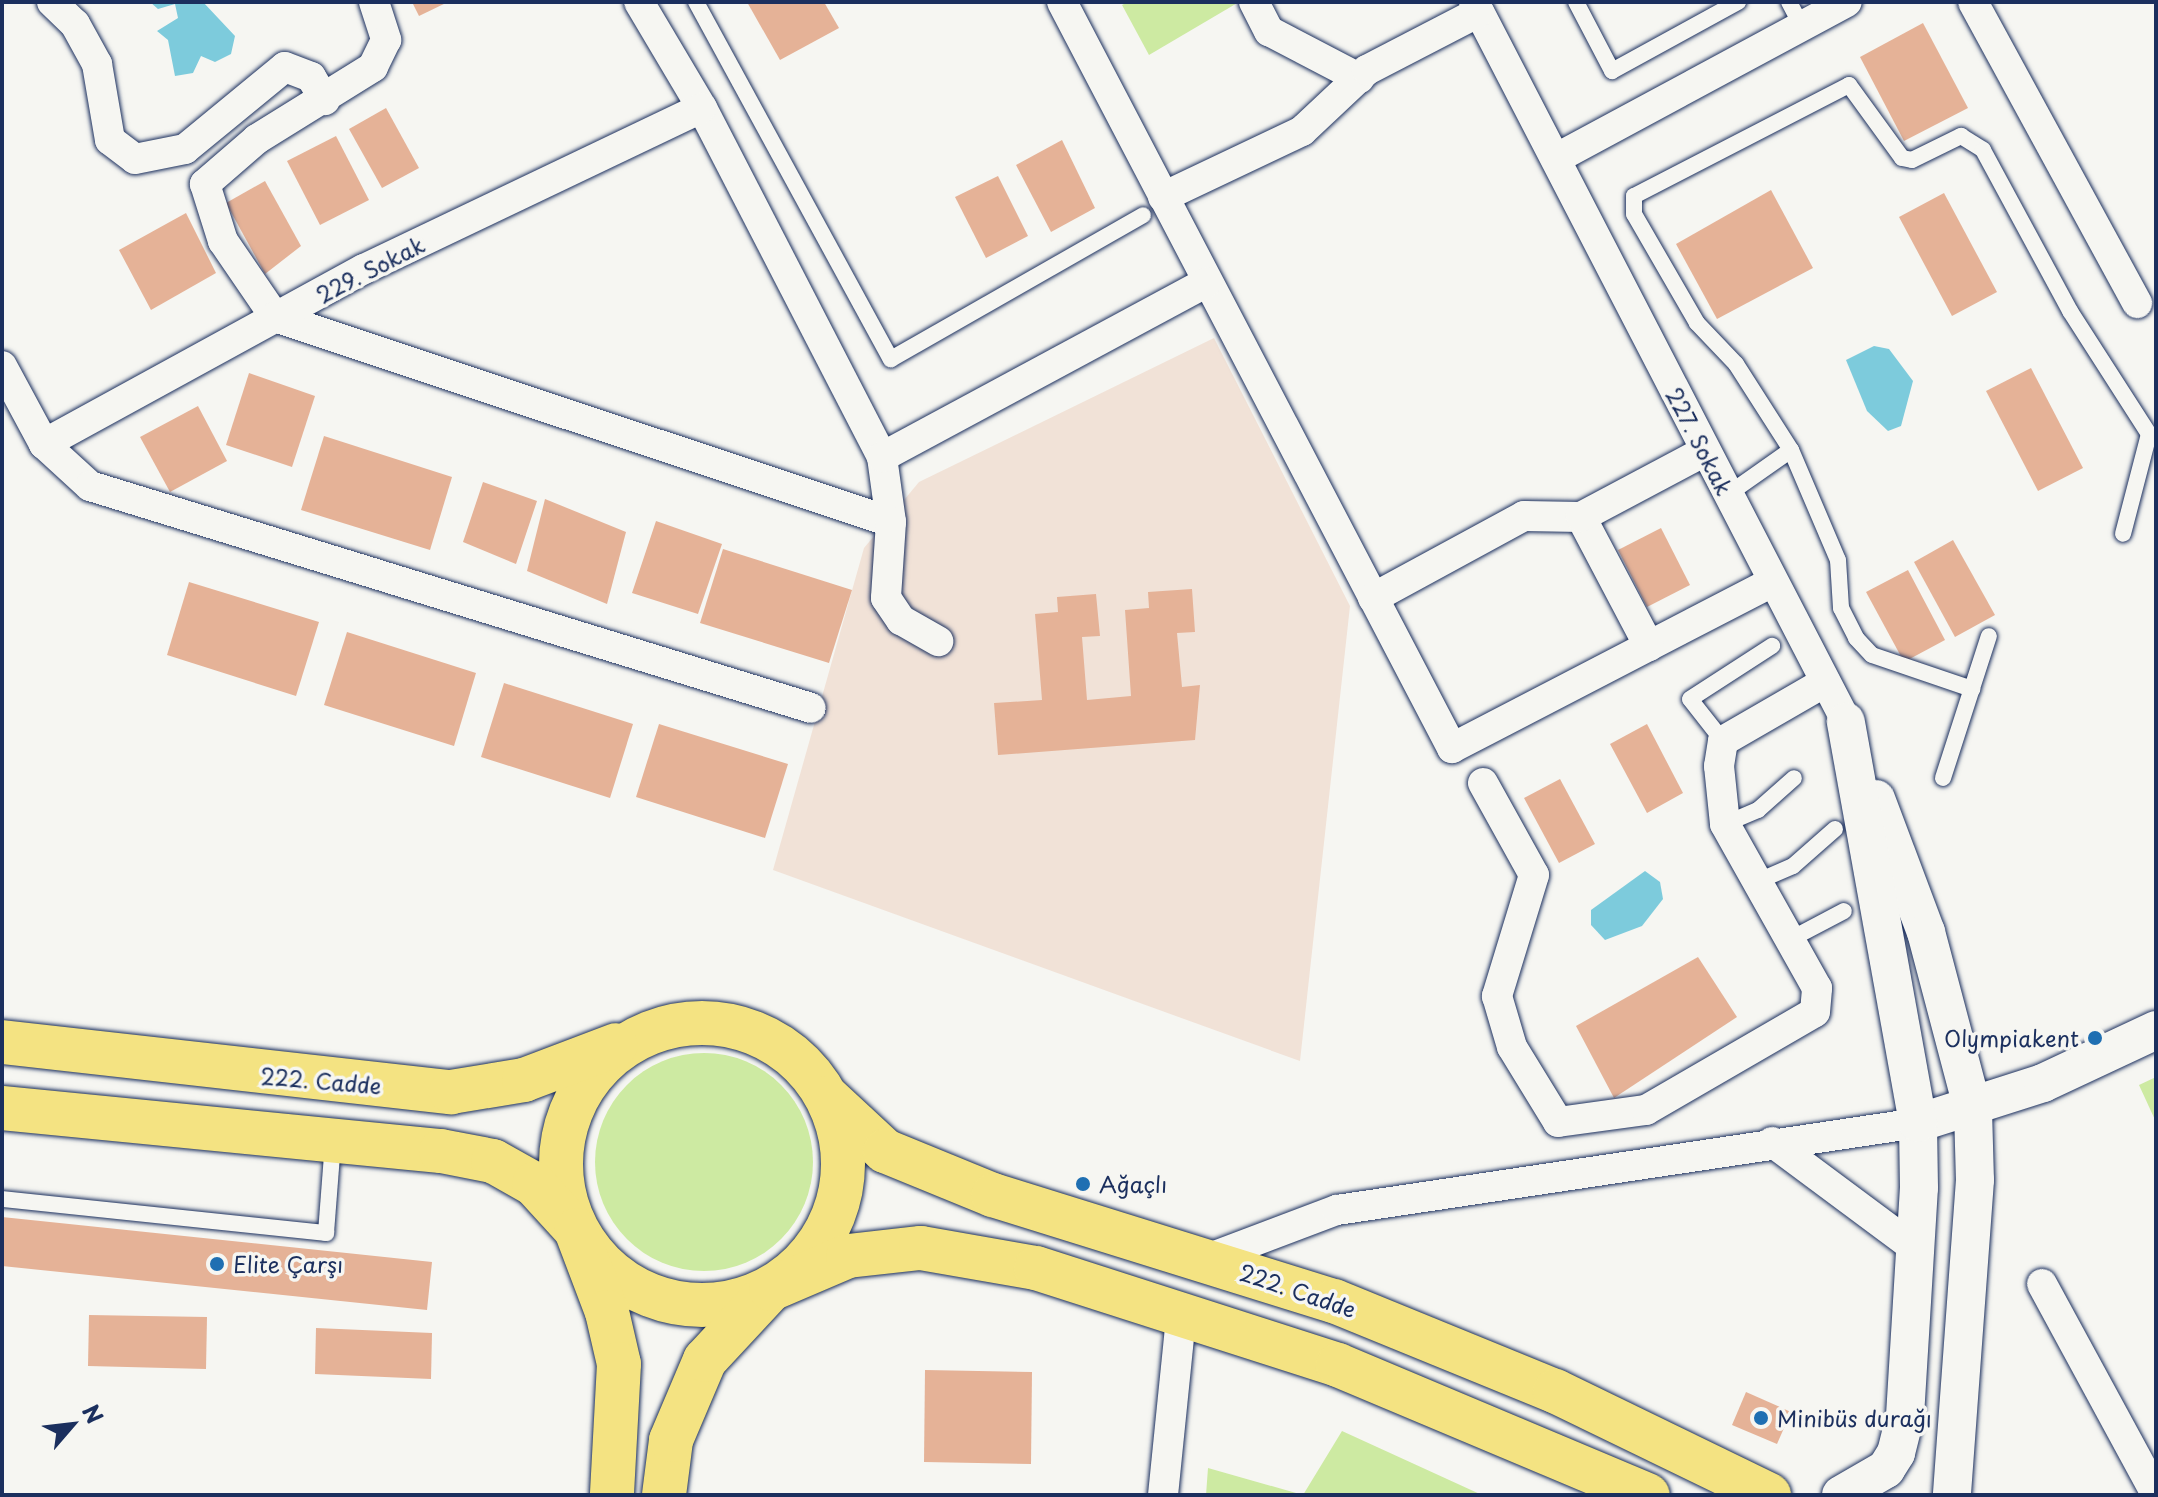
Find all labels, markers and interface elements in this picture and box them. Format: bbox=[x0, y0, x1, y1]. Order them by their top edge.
street label: 229. Sokak bbox=[311, 230, 429, 308]
street label: 227. Sokak bbox=[1661, 382, 1739, 500]
place label: Olympiakent bbox=[1944, 1025, 2079, 1051]
marker: Olympiakent bbox=[2086, 1029, 2104, 1047]
street label: 222. Cadde bbox=[258, 1061, 384, 1099]
place label: Ağaçlı bbox=[1099, 1171, 1167, 1197]
marker: Ağaçlı bbox=[1074, 1175, 1092, 1193]
place label: Elite Çarşı bbox=[233, 1251, 343, 1277]
marker: Elite Çarşı bbox=[208, 1255, 226, 1273]
street label: 222. Cadde bbox=[1235, 1257, 1361, 1323]
north arrow bbox=[32, 1385, 112, 1465]
text: N bbox=[75, 1398, 112, 1429]
place label: Minibüs durağı bbox=[1777, 1405, 1933, 1431]
marker: Minibüs durağı bbox=[1752, 1409, 1770, 1427]

